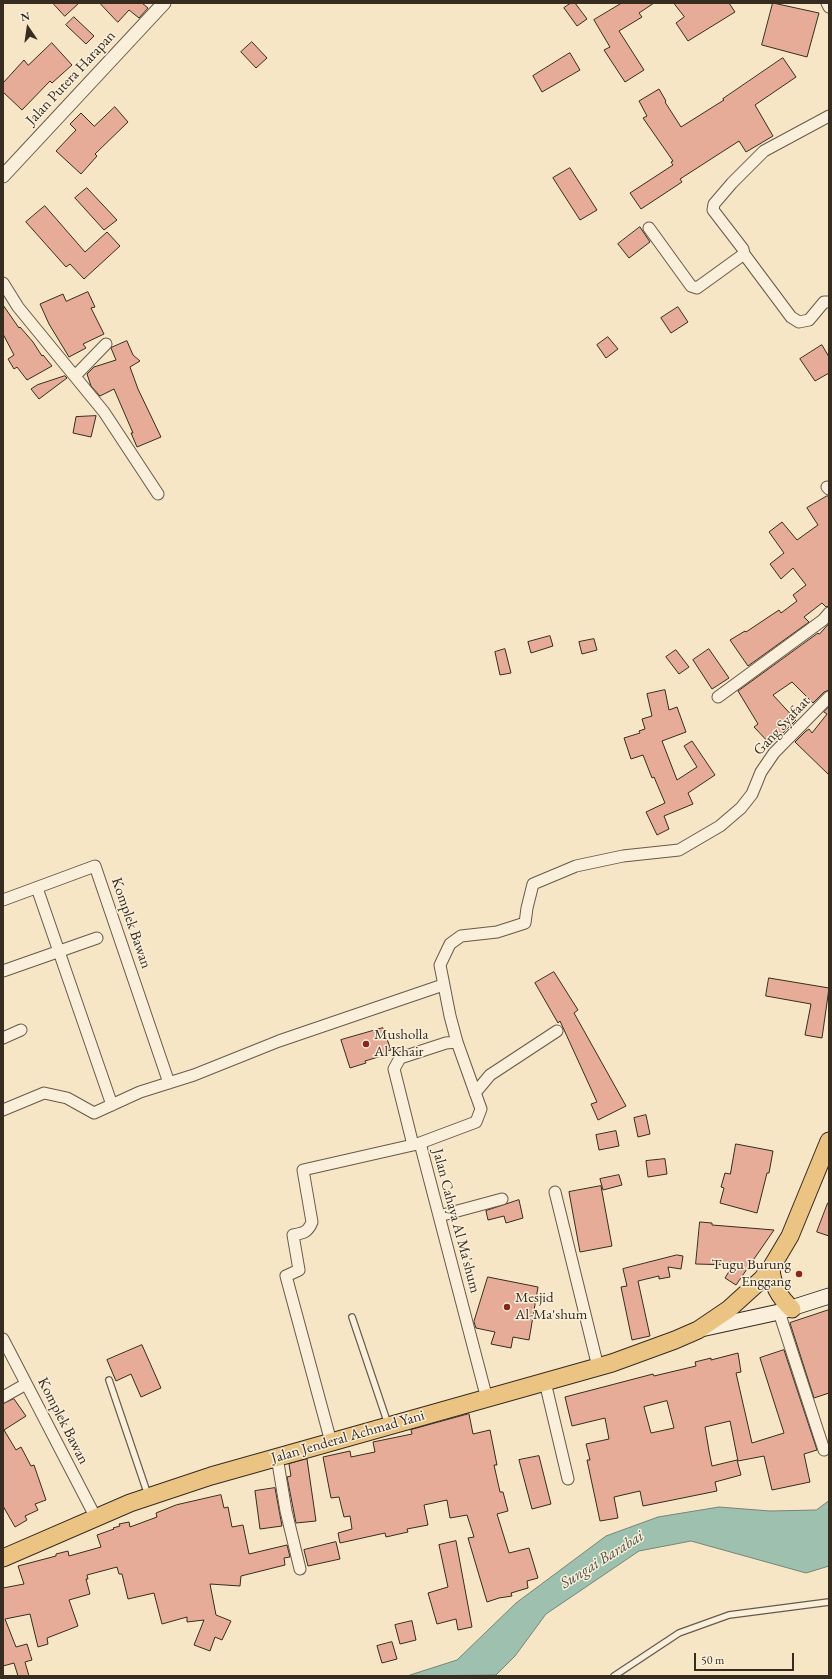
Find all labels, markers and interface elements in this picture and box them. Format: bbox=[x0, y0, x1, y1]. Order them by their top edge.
north arrow bbox=[8, 8, 48, 48]
text: N bbox=[19, 8, 31, 24]
street label: Jalan Putera Harapan bbox=[23, 27, 119, 129]
street label: Gang Syafaat bbox=[750, 693, 814, 759]
street label: Komplek Bawan bbox=[107, 875, 155, 971]
place label: Musholla Al Khair bbox=[374, 1026, 428, 1061]
marker: Musholla Al Khair bbox=[361, 1039, 371, 1049]
street label: Jalan Cahaya Al Ma'shum bbox=[428, 1147, 484, 1295]
place label: Tugu Burung Enggang bbox=[712, 1256, 791, 1291]
marker: Tugu Burung Enggang bbox=[794, 1269, 804, 1279]
place label: Mesjid Al-Ma'shum bbox=[515, 1289, 587, 1324]
marker: Mesjid Al-Ma'shum bbox=[502, 1302, 512, 1312]
street label: Komplek Bawan bbox=[33, 1375, 93, 1467]
street label: Jalan Jenderal Achmad Yani bbox=[269, 1406, 427, 1468]
water label: Sungai Barabai bbox=[557, 1527, 647, 1593]
scale bar bbox=[696, 1645, 796, 1671]
text: 50 m bbox=[701, 1652, 724, 1668]

